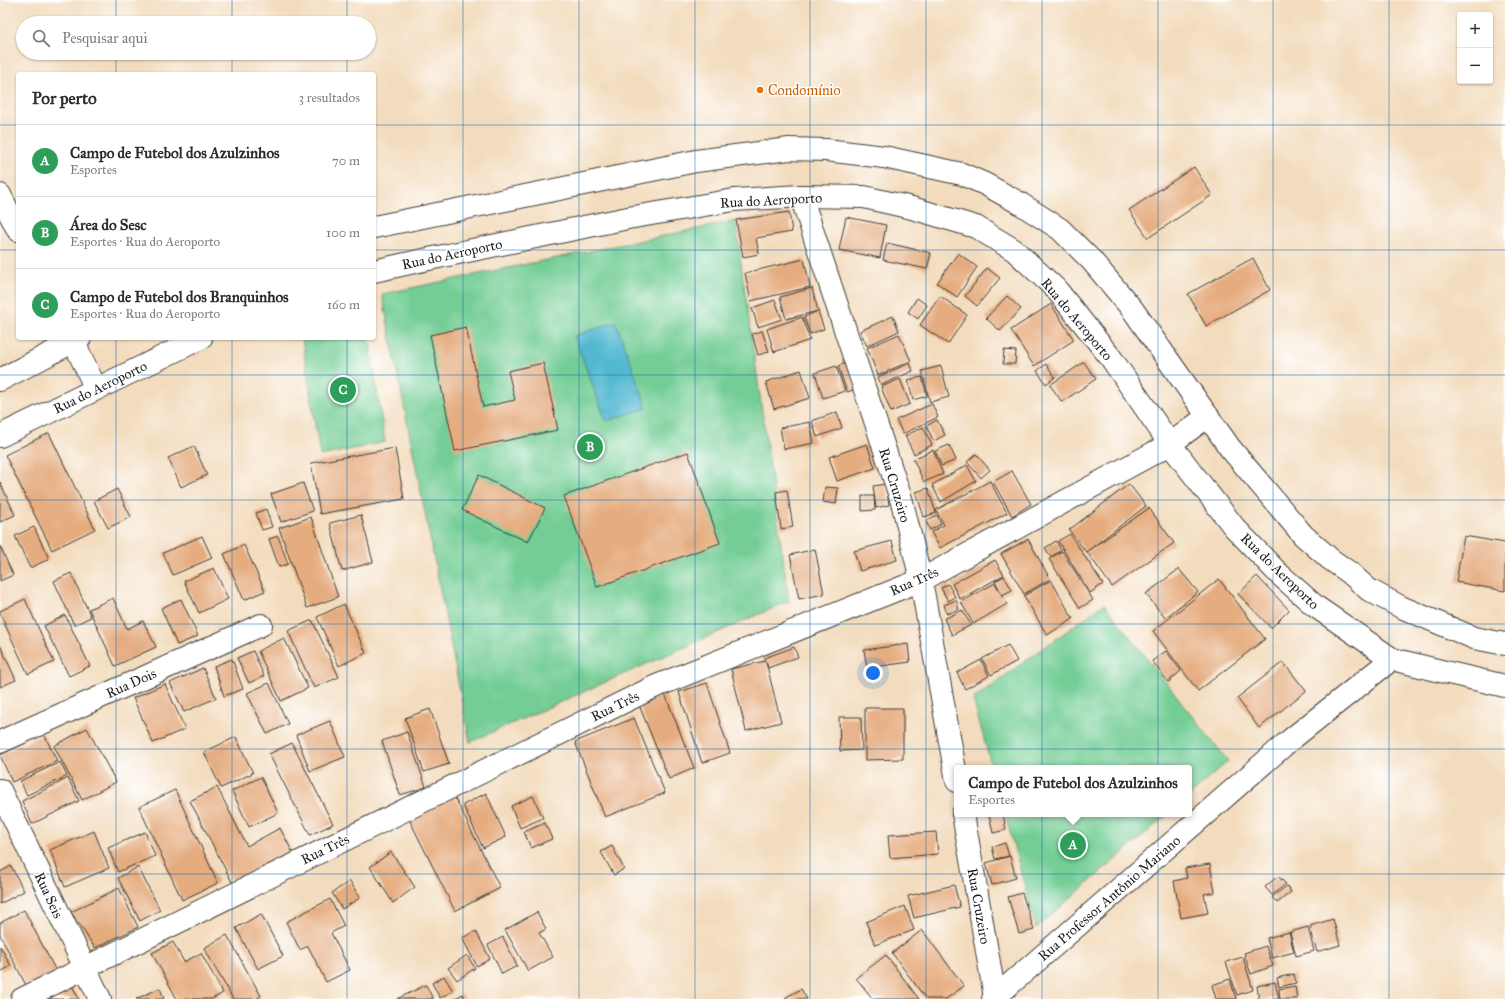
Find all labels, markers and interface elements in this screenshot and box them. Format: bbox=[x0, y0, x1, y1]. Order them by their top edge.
map controls bbox=[1457, 12, 1493, 84]
button: + bbox=[1457, 12, 1493, 48]
search box bbox=[16, 16, 376, 60]
icon: search bbox=[30, 27, 52, 49]
text: Pesquisar aqui bbox=[62, 29, 148, 47]
button: − bbox=[1457, 48, 1493, 84]
place label: Condomínio bbox=[768, 82, 841, 99]
marker: Condomínio bbox=[755, 85, 765, 95]
text: Por perto bbox=[32, 88, 97, 109]
text: 3 resultados bbox=[299, 90, 360, 106]
text: Campo de Futebol dos Azulzinhos bbox=[70, 144, 280, 162]
text: A bbox=[41, 153, 49, 169]
text: 70 m bbox=[332, 153, 360, 169]
text: Esportes bbox=[70, 162, 117, 178]
street label: Rua do Aeroporto bbox=[719, 189, 823, 212]
text: Área do Sesc bbox=[70, 216, 147, 234]
text: B bbox=[41, 225, 49, 241]
text: 100 m bbox=[326, 225, 360, 241]
text: Esportes · Rua do Aeroporto bbox=[70, 234, 220, 250]
street label: Rua do Aeroporto bbox=[400, 236, 504, 273]
street label: Rua do Aeroporto bbox=[1037, 275, 1116, 364]
text: Campo de Futebol dos Branquinhos bbox=[70, 288, 289, 306]
text: C bbox=[41, 297, 49, 313]
text: 160 m bbox=[327, 297, 360, 313]
text: Esportes · Rua do Aeroporto bbox=[70, 306, 220, 322]
street label: Rua do Aeroporto bbox=[51, 357, 150, 418]
pin: C bbox=[330, 375, 356, 405]
pin: B bbox=[577, 432, 603, 462]
street label: Rua Cruzeiro bbox=[875, 446, 914, 524]
street label: Rua do Aeroporto bbox=[1237, 530, 1322, 613]
street label: Rua Três bbox=[887, 563, 941, 600]
your location bbox=[863, 663, 883, 683]
street label: Rua Dois bbox=[103, 665, 159, 702]
street label: Rua Três bbox=[588, 688, 642, 725]
popup bbox=[954, 765, 1192, 817]
text: Campo de Futebol dos Azulzinhos bbox=[968, 774, 1178, 792]
text: Esportes bbox=[968, 792, 1015, 808]
pin: A bbox=[1060, 830, 1086, 860]
street label: Rua Três bbox=[298, 831, 352, 868]
street label: Rua Professor Antônio Mariano bbox=[1034, 832, 1184, 964]
street label: Rua Cruzeiro bbox=[963, 867, 994, 945]
street label: Rua Seis bbox=[30, 869, 67, 921]

